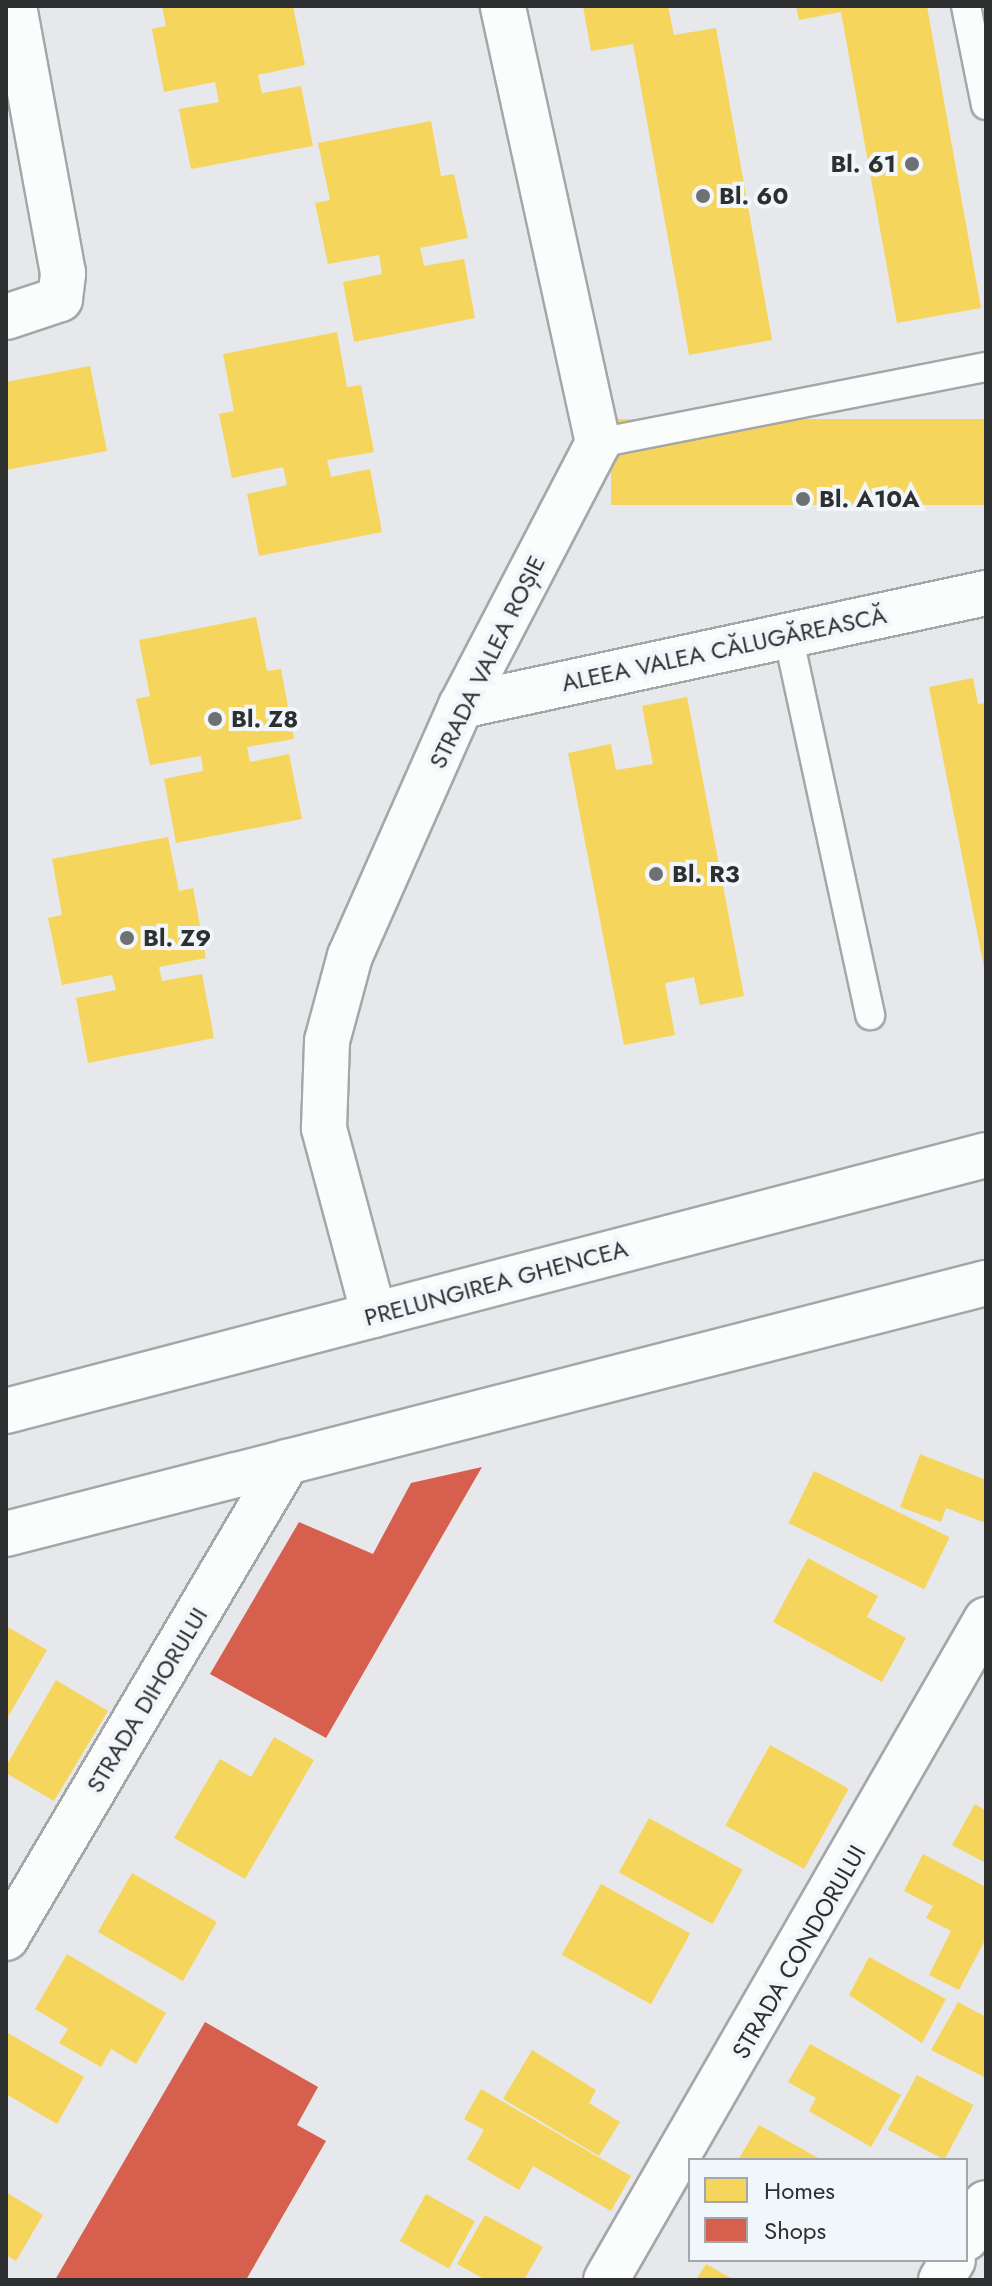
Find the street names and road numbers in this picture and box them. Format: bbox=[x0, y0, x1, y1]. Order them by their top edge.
street label: STRADA VALEA ROȘIE bbox=[423, 551, 551, 773]
street label: ALEEA VALEA CĂLUGĂREASCĂ bbox=[559, 600, 889, 698]
street label: PRELUNGIREA GHENCEA bbox=[361, 1234, 631, 1332]
street label: STRADA DIHORULUI bbox=[80, 1602, 214, 1798]
street label: STRADA CONDORULUI bbox=[726, 1840, 872, 2064]

